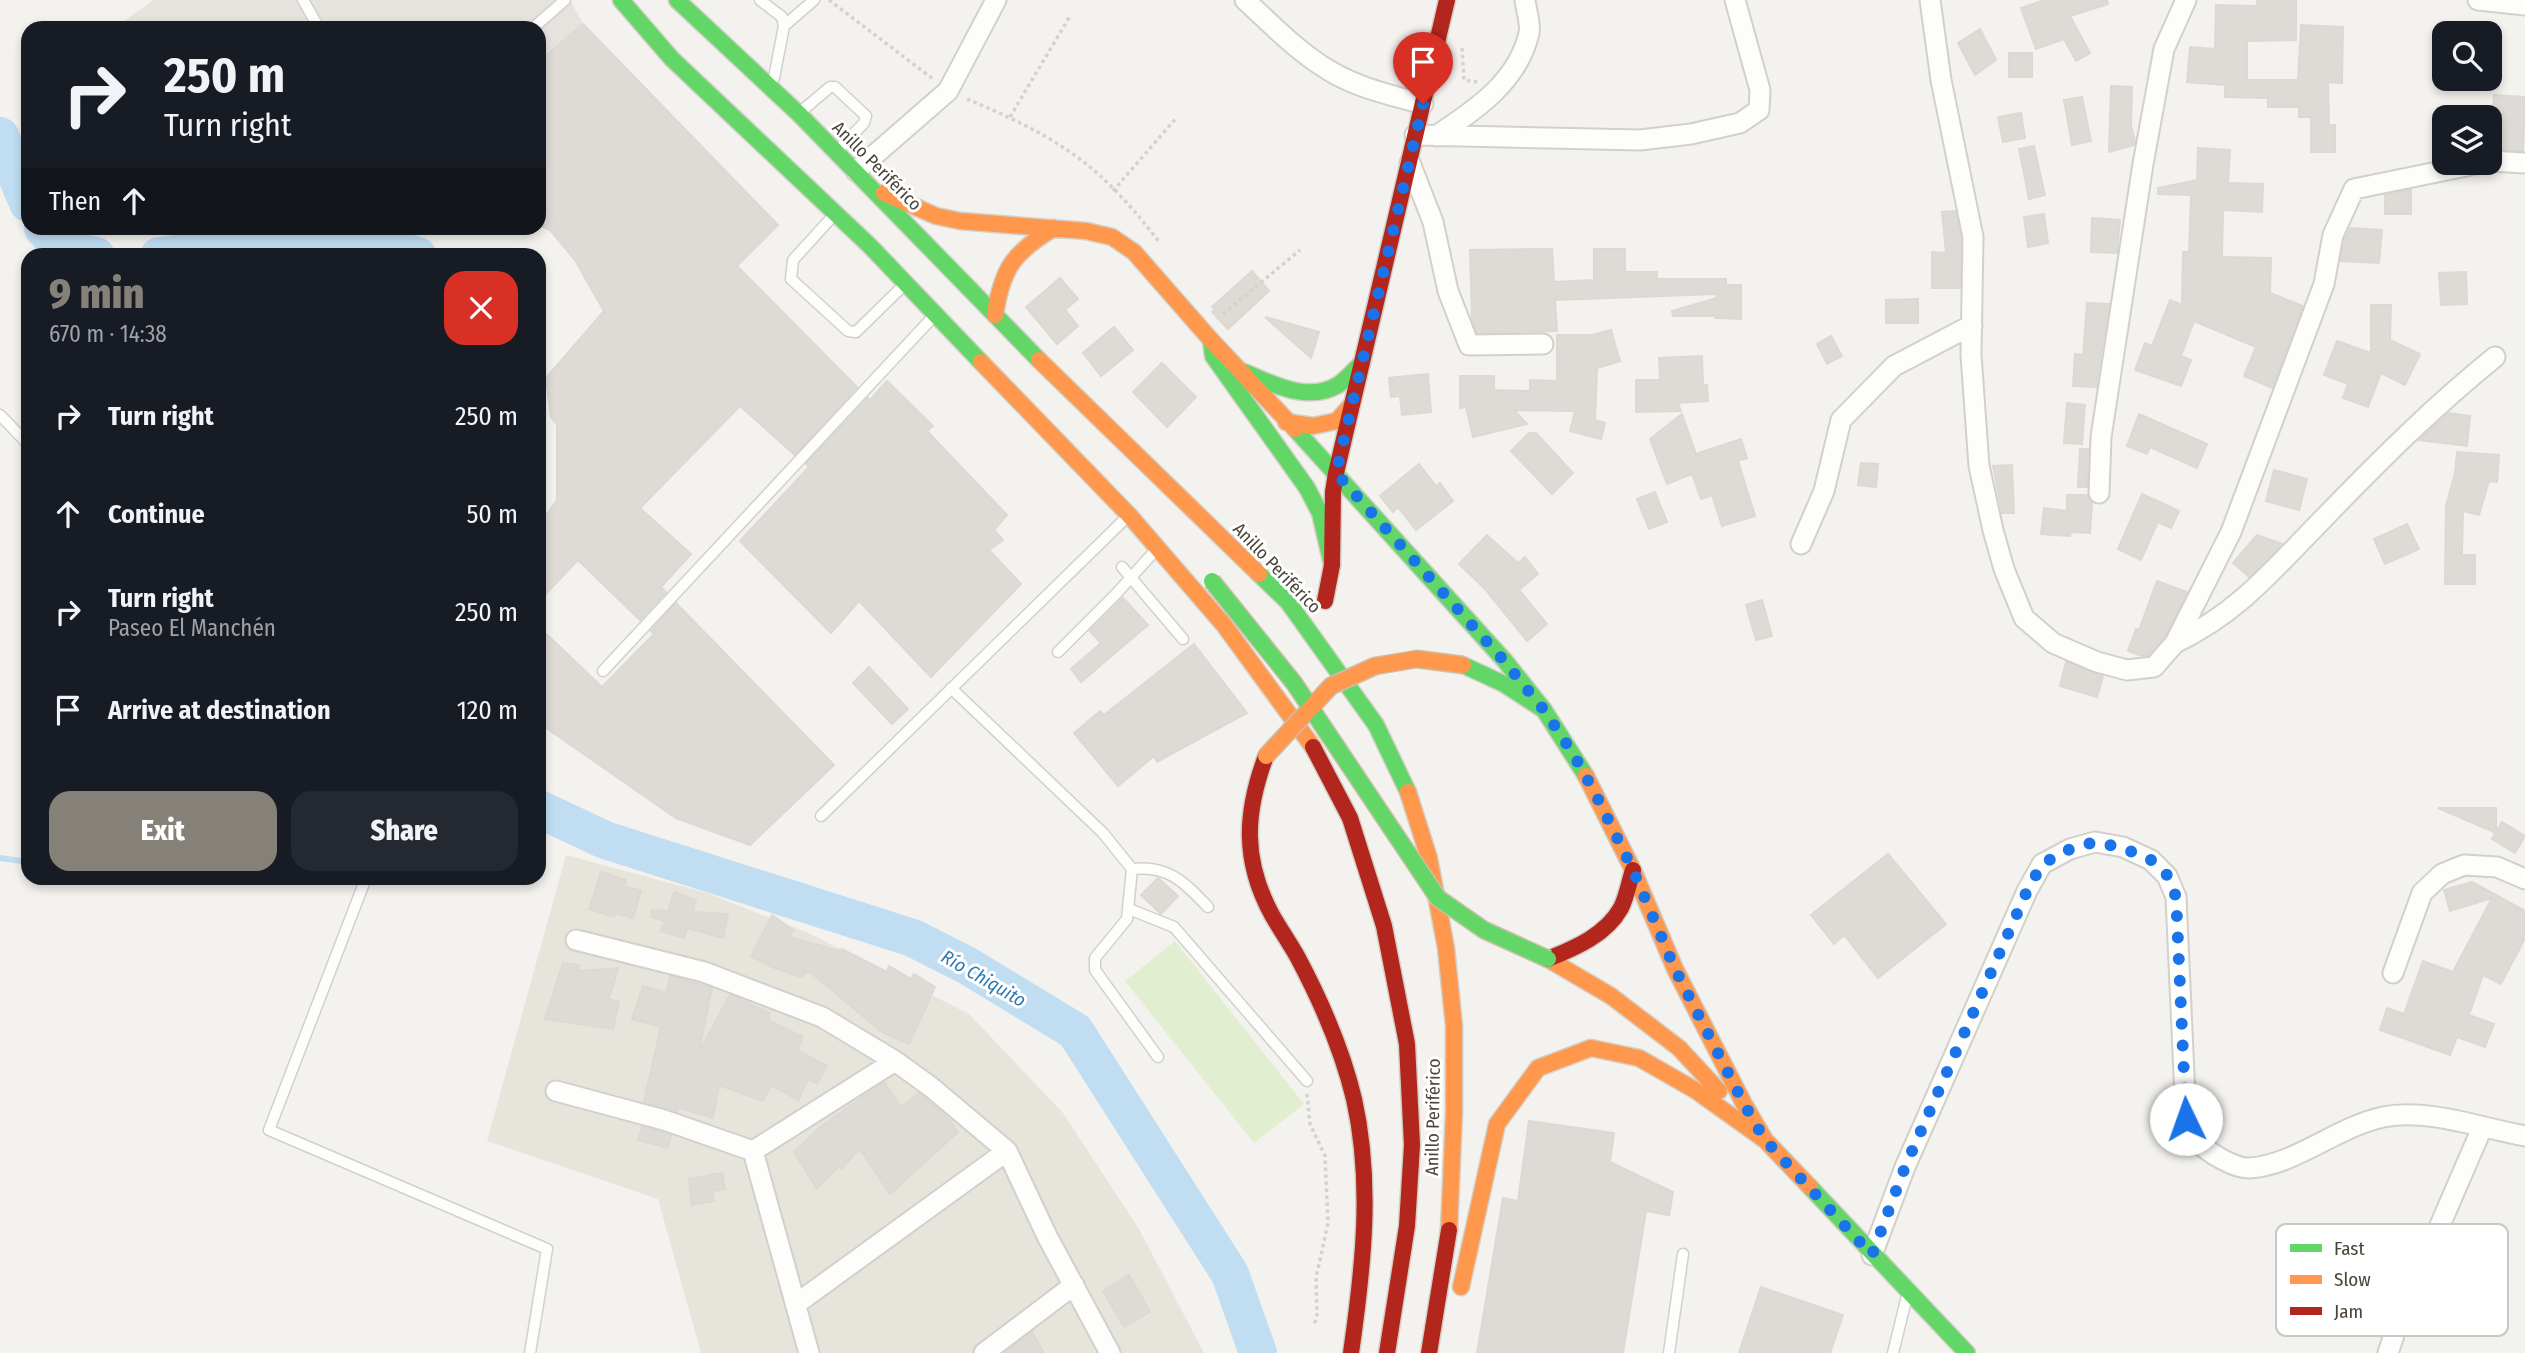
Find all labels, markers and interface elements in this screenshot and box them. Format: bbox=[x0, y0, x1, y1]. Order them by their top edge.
map controls bbox=[2432, 21, 2502, 175]
button: search bbox=[2432, 21, 2502, 91]
pin bbox=[1393, 32, 1453, 104]
icon: arrive bbox=[1404, 43, 1442, 81]
text: 250 m bbox=[164, 46, 285, 105]
icon: right bbox=[49, 49, 140, 140]
button: layers bbox=[2432, 105, 2502, 175]
text: Turn right bbox=[164, 106, 291, 144]
street label: Anillo Periférico bbox=[828, 117, 926, 215]
icon: ahead bbox=[115, 182, 153, 220]
text: Then bbox=[49, 186, 101, 217]
text: 9 min bbox=[49, 269, 144, 319]
button: close bbox=[444, 271, 518, 345]
text: 670 m · 14:38 bbox=[49, 320, 167, 348]
icon: right bbox=[49, 397, 87, 435]
text: Turn right bbox=[108, 401, 214, 432]
text: 250 m bbox=[455, 401, 518, 432]
icon: ahead bbox=[49, 495, 87, 533]
text: Continue bbox=[108, 499, 205, 530]
text: 50 m bbox=[466, 499, 518, 530]
street label: Anillo Periférico bbox=[1228, 518, 1326, 618]
text: Turn right bbox=[108, 583, 214, 614]
icon: right bbox=[49, 593, 87, 631]
text: 250 m bbox=[455, 597, 518, 628]
text: Paseo El Manchén bbox=[108, 614, 276, 642]
icon: arrive bbox=[49, 691, 87, 729]
text: Arrive at destination bbox=[108, 695, 331, 726]
text: 120 m bbox=[457, 695, 518, 726]
button: Exit bbox=[49, 791, 277, 871]
button: Share bbox=[291, 791, 518, 871]
water label: Río Chiquito bbox=[937, 945, 1030, 1012]
street label: Anillo Periférico bbox=[1421, 1058, 1445, 1176]
position arrow bbox=[2149, 1082, 2223, 1156]
legend bbox=[2276, 1224, 2508, 1336]
text: Fast bbox=[2334, 1237, 2365, 1260]
text: Slow bbox=[2334, 1268, 2371, 1291]
text: Jam bbox=[2334, 1300, 2363, 1323]

